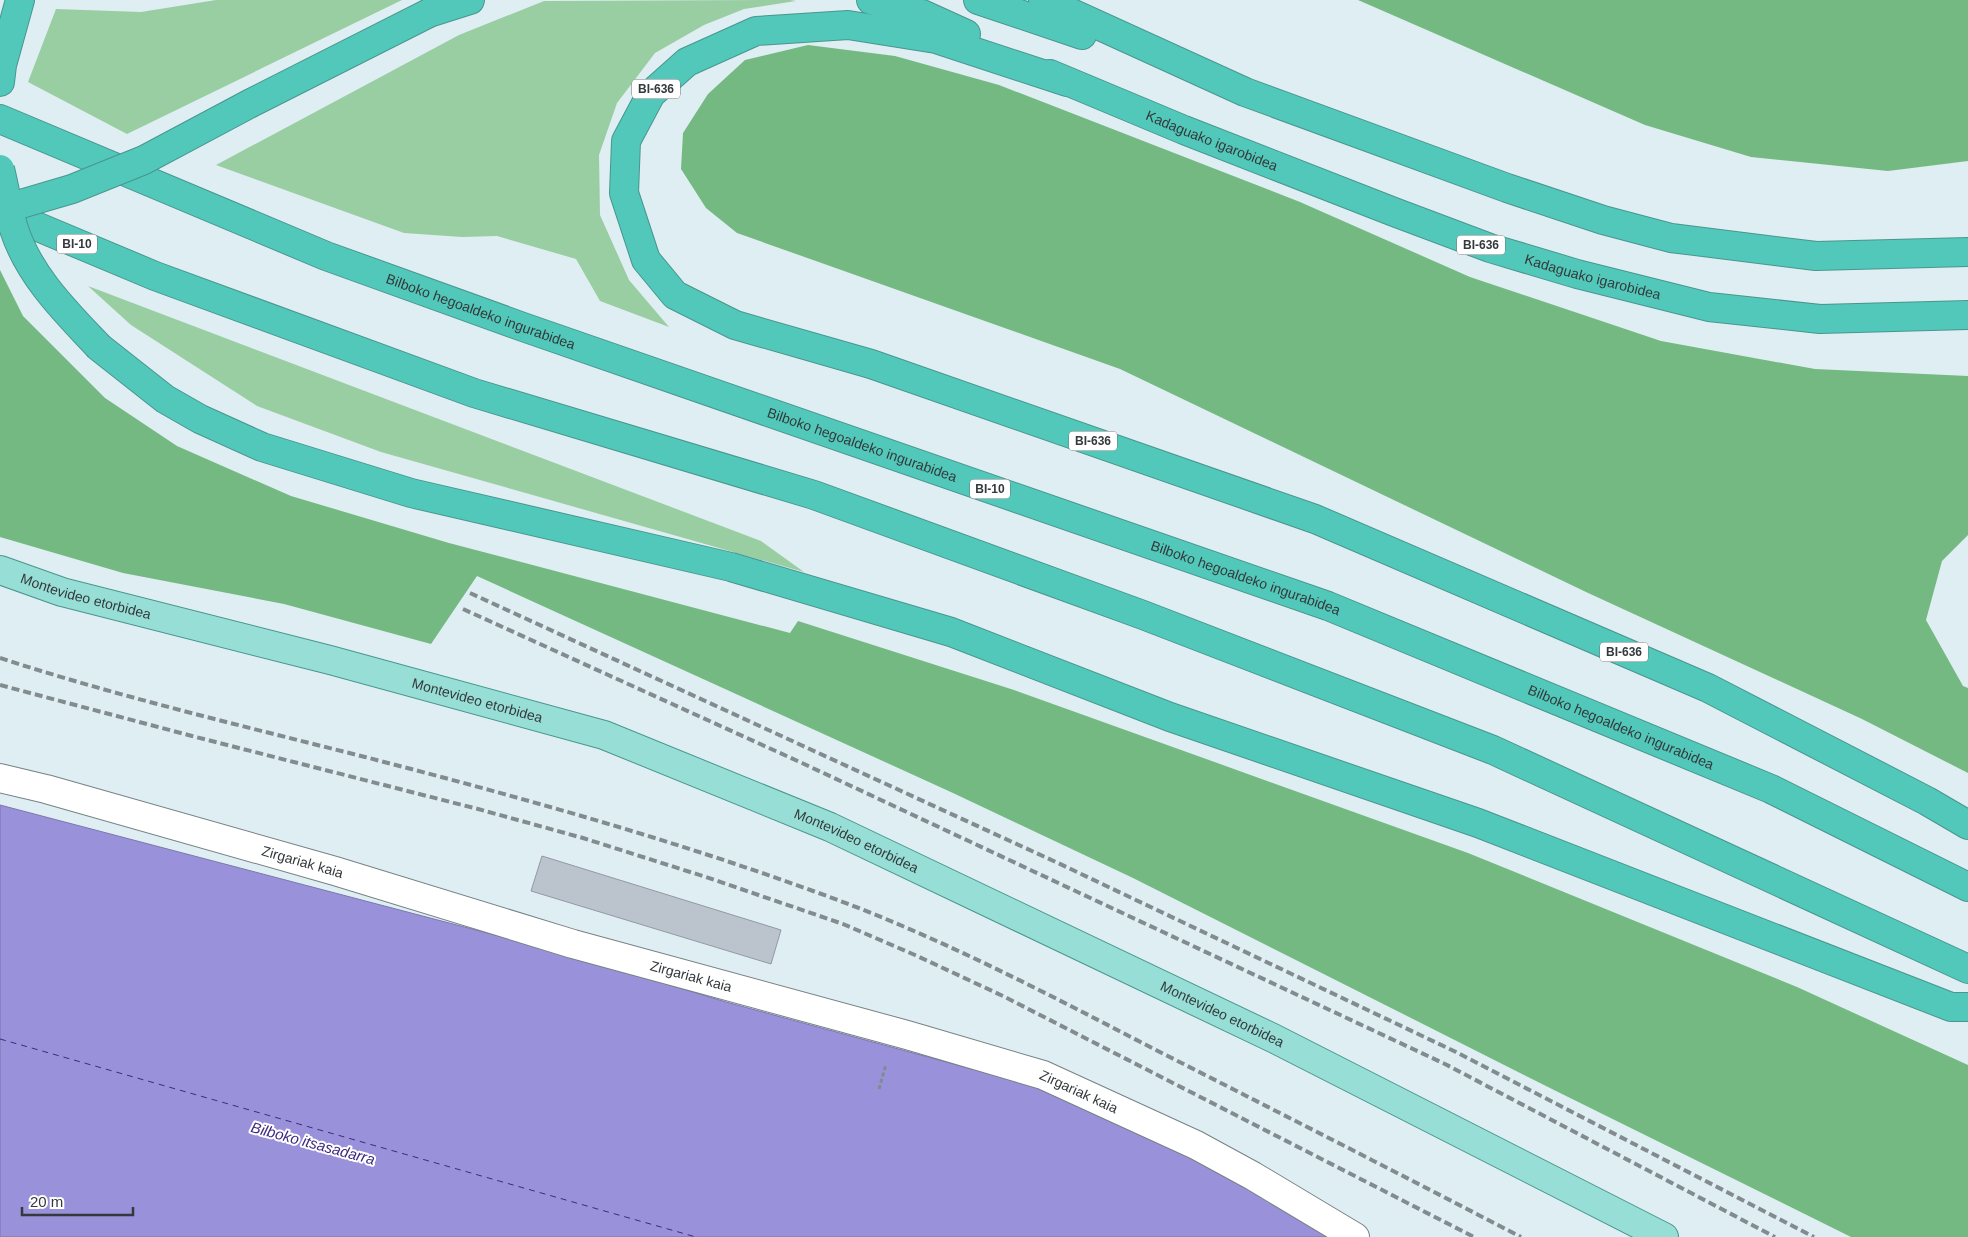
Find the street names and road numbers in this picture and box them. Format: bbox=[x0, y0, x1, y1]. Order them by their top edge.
road number: BI-636 bbox=[632, 80, 680, 98]
street label: Kadaguako igarobidea bbox=[1144, 107, 1280, 174]
road number: BI-10 bbox=[57, 234, 97, 253]
road number: BI-636 bbox=[1457, 236, 1505, 254]
street label: Kadaguako igarobidea bbox=[1523, 251, 1663, 303]
street label: Bilboko hegoaldeko ingurabidea bbox=[384, 270, 578, 353]
street label: Bilboko hegoaldeko ingurabidea bbox=[765, 404, 959, 485]
road number: BI-636 bbox=[1069, 432, 1117, 451]
road number: BI-10 bbox=[970, 479, 1010, 498]
street label: Bilboko hegoaldeko ingurabidea bbox=[1149, 537, 1343, 618]
street label: Montevideo etorbidea bbox=[19, 570, 153, 622]
road number: BI-636 bbox=[1600, 642, 1648, 662]
street label: Montevideo etorbidea bbox=[410, 675, 545, 726]
street label: Bilboko hegoaldeko ingurabidea bbox=[1526, 682, 1716, 773]
street label: Montevideo etorbidea bbox=[792, 805, 921, 876]
street label: Zirgariak kaia bbox=[260, 843, 346, 881]
street label: Zirgariak kaia bbox=[648, 957, 734, 995]
street label: Montevideo etorbidea bbox=[1158, 978, 1287, 1050]
street label: Zirgariak kaia bbox=[1037, 1067, 1121, 1116]

